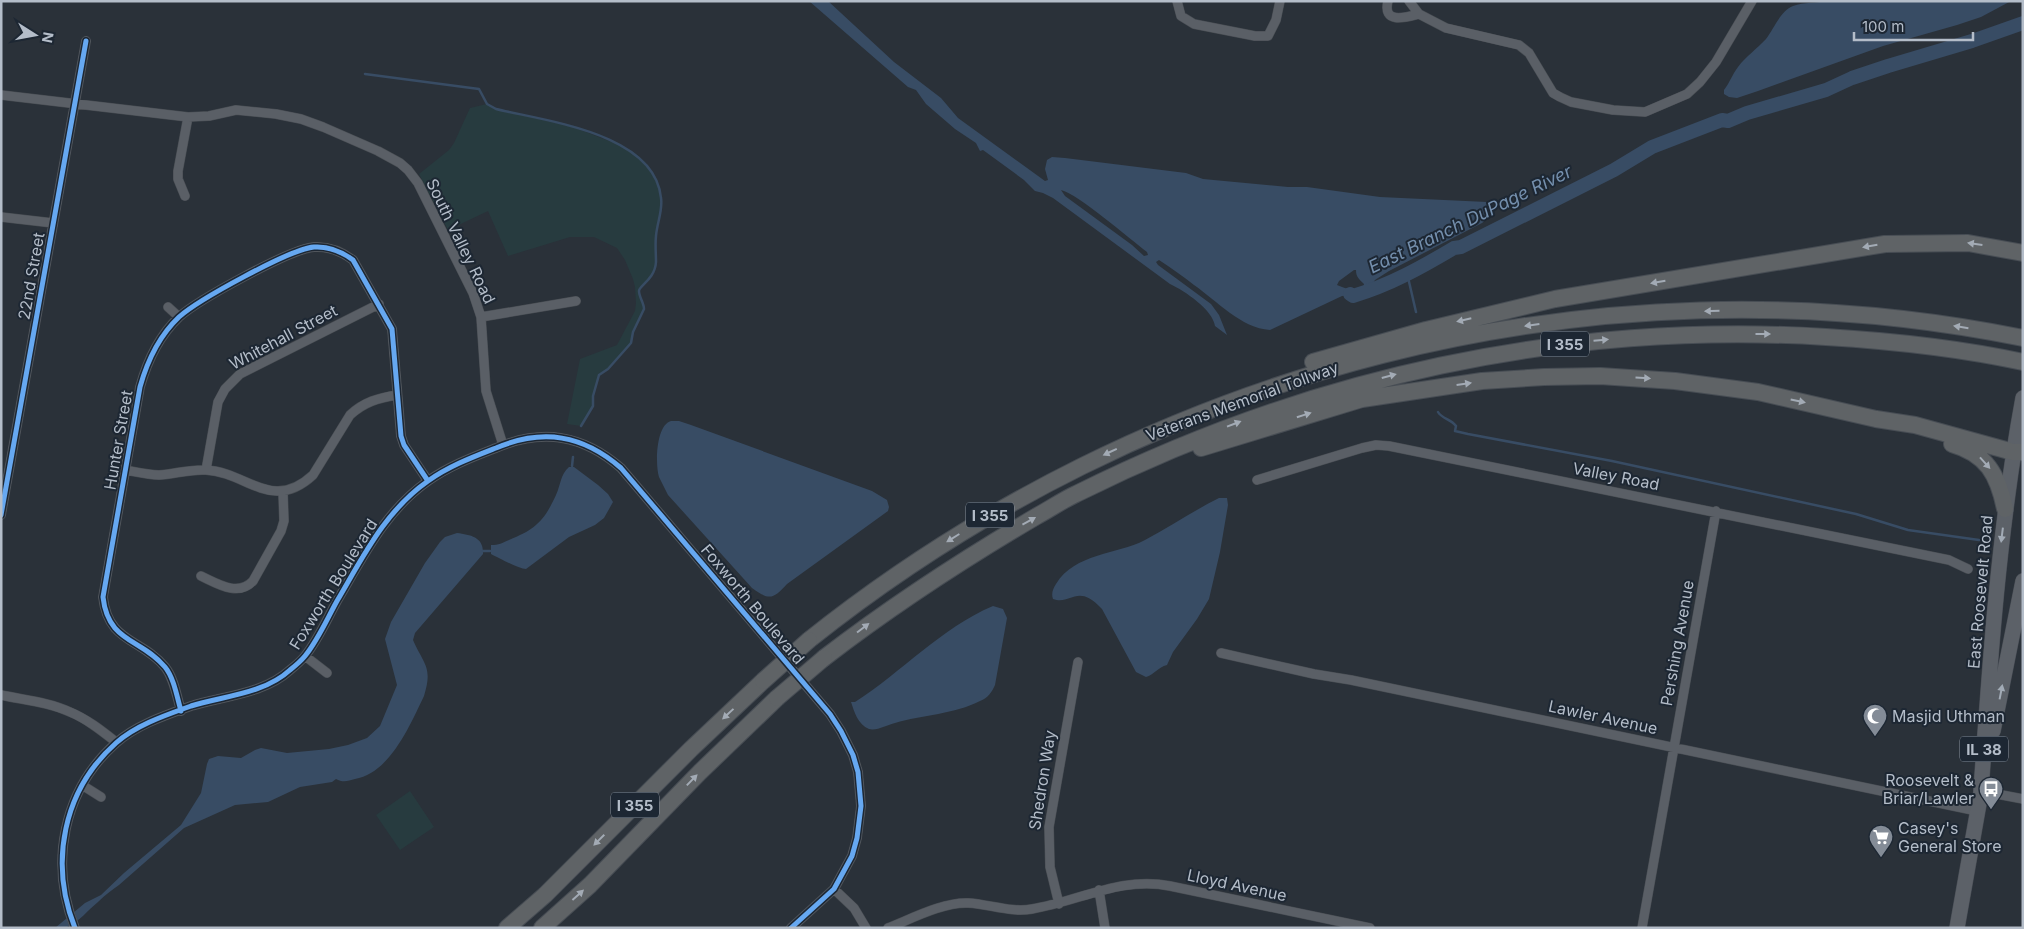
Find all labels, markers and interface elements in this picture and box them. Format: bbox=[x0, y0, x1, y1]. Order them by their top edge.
north arrow bbox=[10, 10, 60, 60]
scale bar bbox=[1854, 10, 1973, 42]
text: 100 m bbox=[1862, 17, 1904, 36]
text: N bbox=[39, 31, 58, 44]
water label: East Branch DuPage River bbox=[1365, 160, 1576, 277]
street label: South Valley Road bbox=[422, 175, 500, 307]
street label: 22nd Street bbox=[13, 231, 49, 321]
one-way arrow bbox=[1966, 240, 1982, 248]
one-way arrow bbox=[1862, 243, 1878, 251]
one-way arrow bbox=[1650, 278, 1666, 286]
street label: Whitehall Street bbox=[226, 300, 340, 374]
one-way arrow bbox=[1703, 307, 1719, 315]
one-way arrow bbox=[1457, 317, 1472, 325]
one-way arrow bbox=[1524, 321, 1540, 329]
one-way arrow bbox=[1952, 323, 1968, 331]
one-way arrow bbox=[1755, 330, 1771, 338]
road number: I 355 bbox=[1541, 332, 1589, 356]
one-way arrow bbox=[1593, 336, 1609, 344]
street label: Veterans Memorial Tollway bbox=[1143, 357, 1341, 445]
one-way arrow bbox=[1382, 372, 1397, 380]
one-way arrow bbox=[1636, 375, 1652, 383]
one-way arrow bbox=[1456, 380, 1472, 388]
street label: Hunter Street bbox=[99, 389, 137, 491]
one-way arrow bbox=[1791, 398, 1807, 406]
one-way arrow bbox=[1297, 410, 1312, 418]
one-way arrow bbox=[1227, 420, 1242, 428]
one-way arrow bbox=[1103, 448, 1117, 456]
one-way arrow bbox=[1979, 457, 1991, 469]
street label: Valley Road bbox=[1571, 458, 1661, 494]
road number: I 355 bbox=[966, 502, 1014, 528]
street label: East Roosevelt Road bbox=[1963, 514, 1997, 670]
street label: Foxworth Boulevard bbox=[285, 515, 381, 653]
one-way arrow bbox=[1021, 517, 1036, 525]
one-way arrow bbox=[1998, 528, 2006, 544]
one-way arrow bbox=[946, 534, 959, 543]
street label: Foxworth Boulevard bbox=[697, 540, 809, 668]
street label: Pershing Avenue bbox=[1656, 579, 1698, 707]
one-way arrow bbox=[856, 623, 869, 634]
one-way arrow bbox=[1997, 683, 2005, 699]
street label: Lawler Avenue bbox=[1547, 696, 1659, 738]
mosque icon: Masjid Uthman bbox=[1862, 703, 1888, 737]
place label: Masjid Uthman bbox=[1892, 706, 2005, 726]
one-way arrow bbox=[722, 708, 734, 720]
street label: Shedron Way bbox=[1024, 729, 1060, 831]
road number: IL 38 bbox=[1960, 736, 2008, 762]
place label: Roosevelt & Briar/Lawler bbox=[1883, 770, 1975, 808]
one-way arrow bbox=[686, 774, 698, 786]
bus stop icon: Roosevelt & Briar/Lawler bbox=[1978, 776, 2004, 810]
road number: I 355 bbox=[611, 792, 659, 818]
place label: Casey's General Store bbox=[1898, 818, 2001, 856]
supermarket icon: Casey's General Store bbox=[1868, 824, 1894, 858]
one-way arrow bbox=[594, 834, 606, 846]
street label: Lloyd Avenue bbox=[1185, 865, 1289, 905]
one-way arrow bbox=[571, 889, 583, 901]

